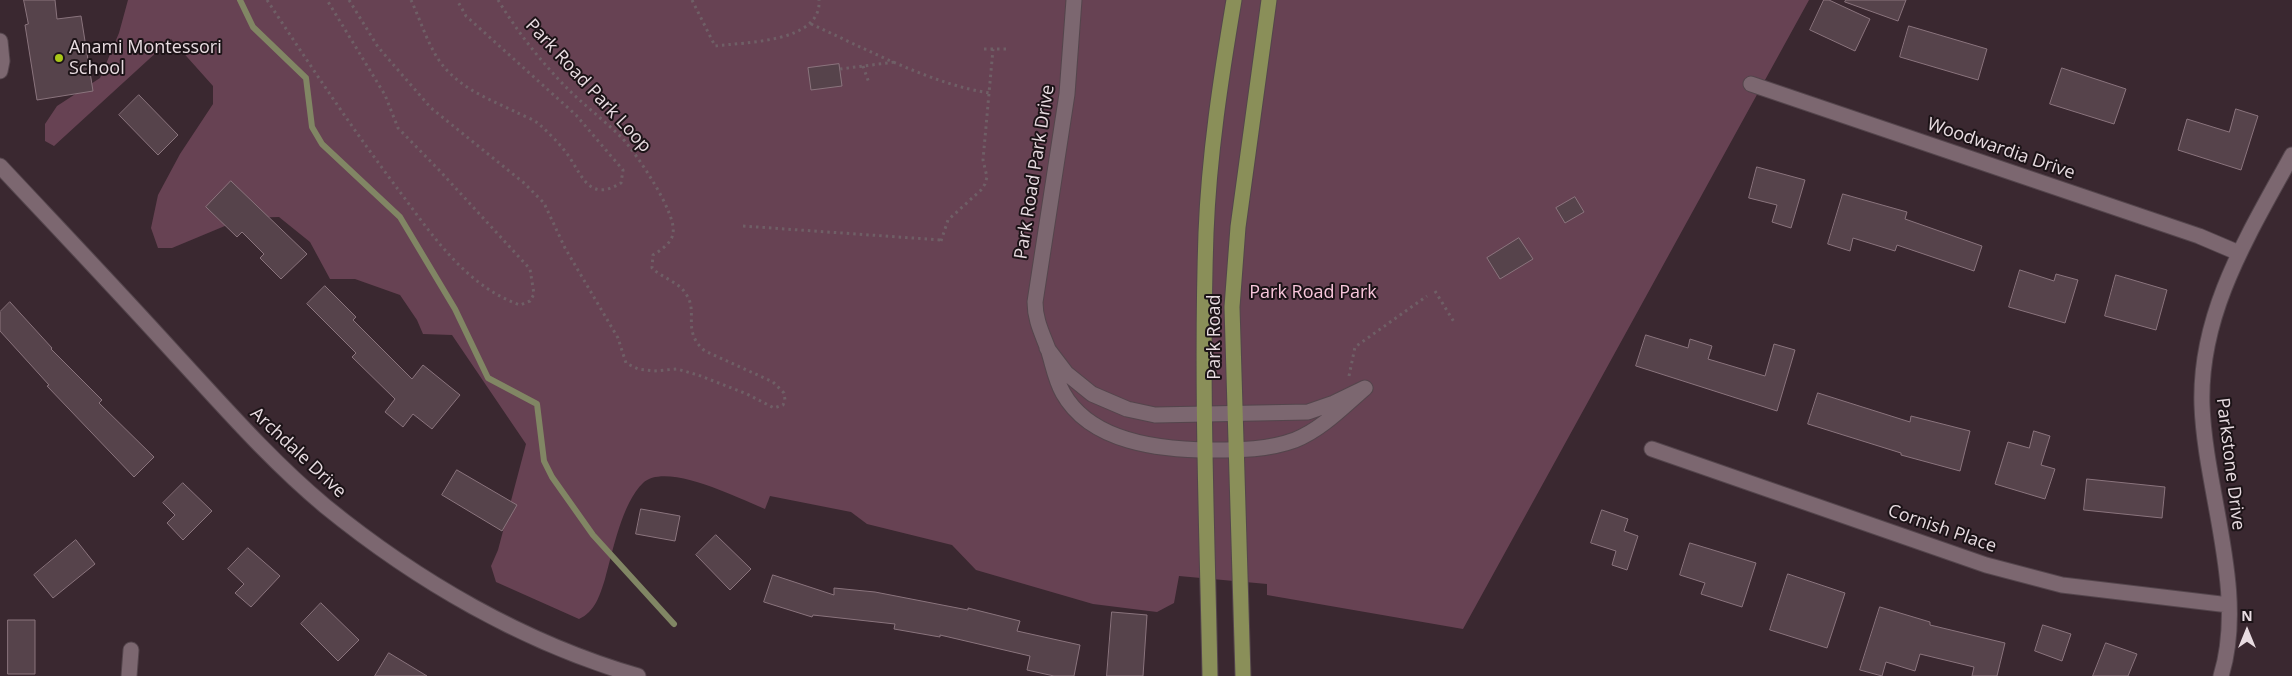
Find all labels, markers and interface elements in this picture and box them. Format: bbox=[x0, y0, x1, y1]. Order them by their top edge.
street label: Park Road Park Loop bbox=[521, 15, 655, 157]
place label: Anami Montessori School bbox=[69, 37, 222, 80]
marker: Anami Montessori School bbox=[53, 52, 65, 64]
street label: Park Road Park Drive bbox=[1011, 83, 1059, 261]
street label: Woodwardia Drive bbox=[1924, 114, 2078, 184]
park label: Park Road Park bbox=[1249, 282, 1377, 304]
street label: Park Road bbox=[1204, 294, 1226, 380]
street label: Parkstone Drive bbox=[2211, 397, 2249, 531]
street label: Archdale Drive bbox=[246, 403, 350, 503]
street label: Cornish Place bbox=[1885, 500, 1999, 558]
north arrow bbox=[2222, 606, 2272, 656]
text: N bbox=[2241, 606, 2253, 625]

